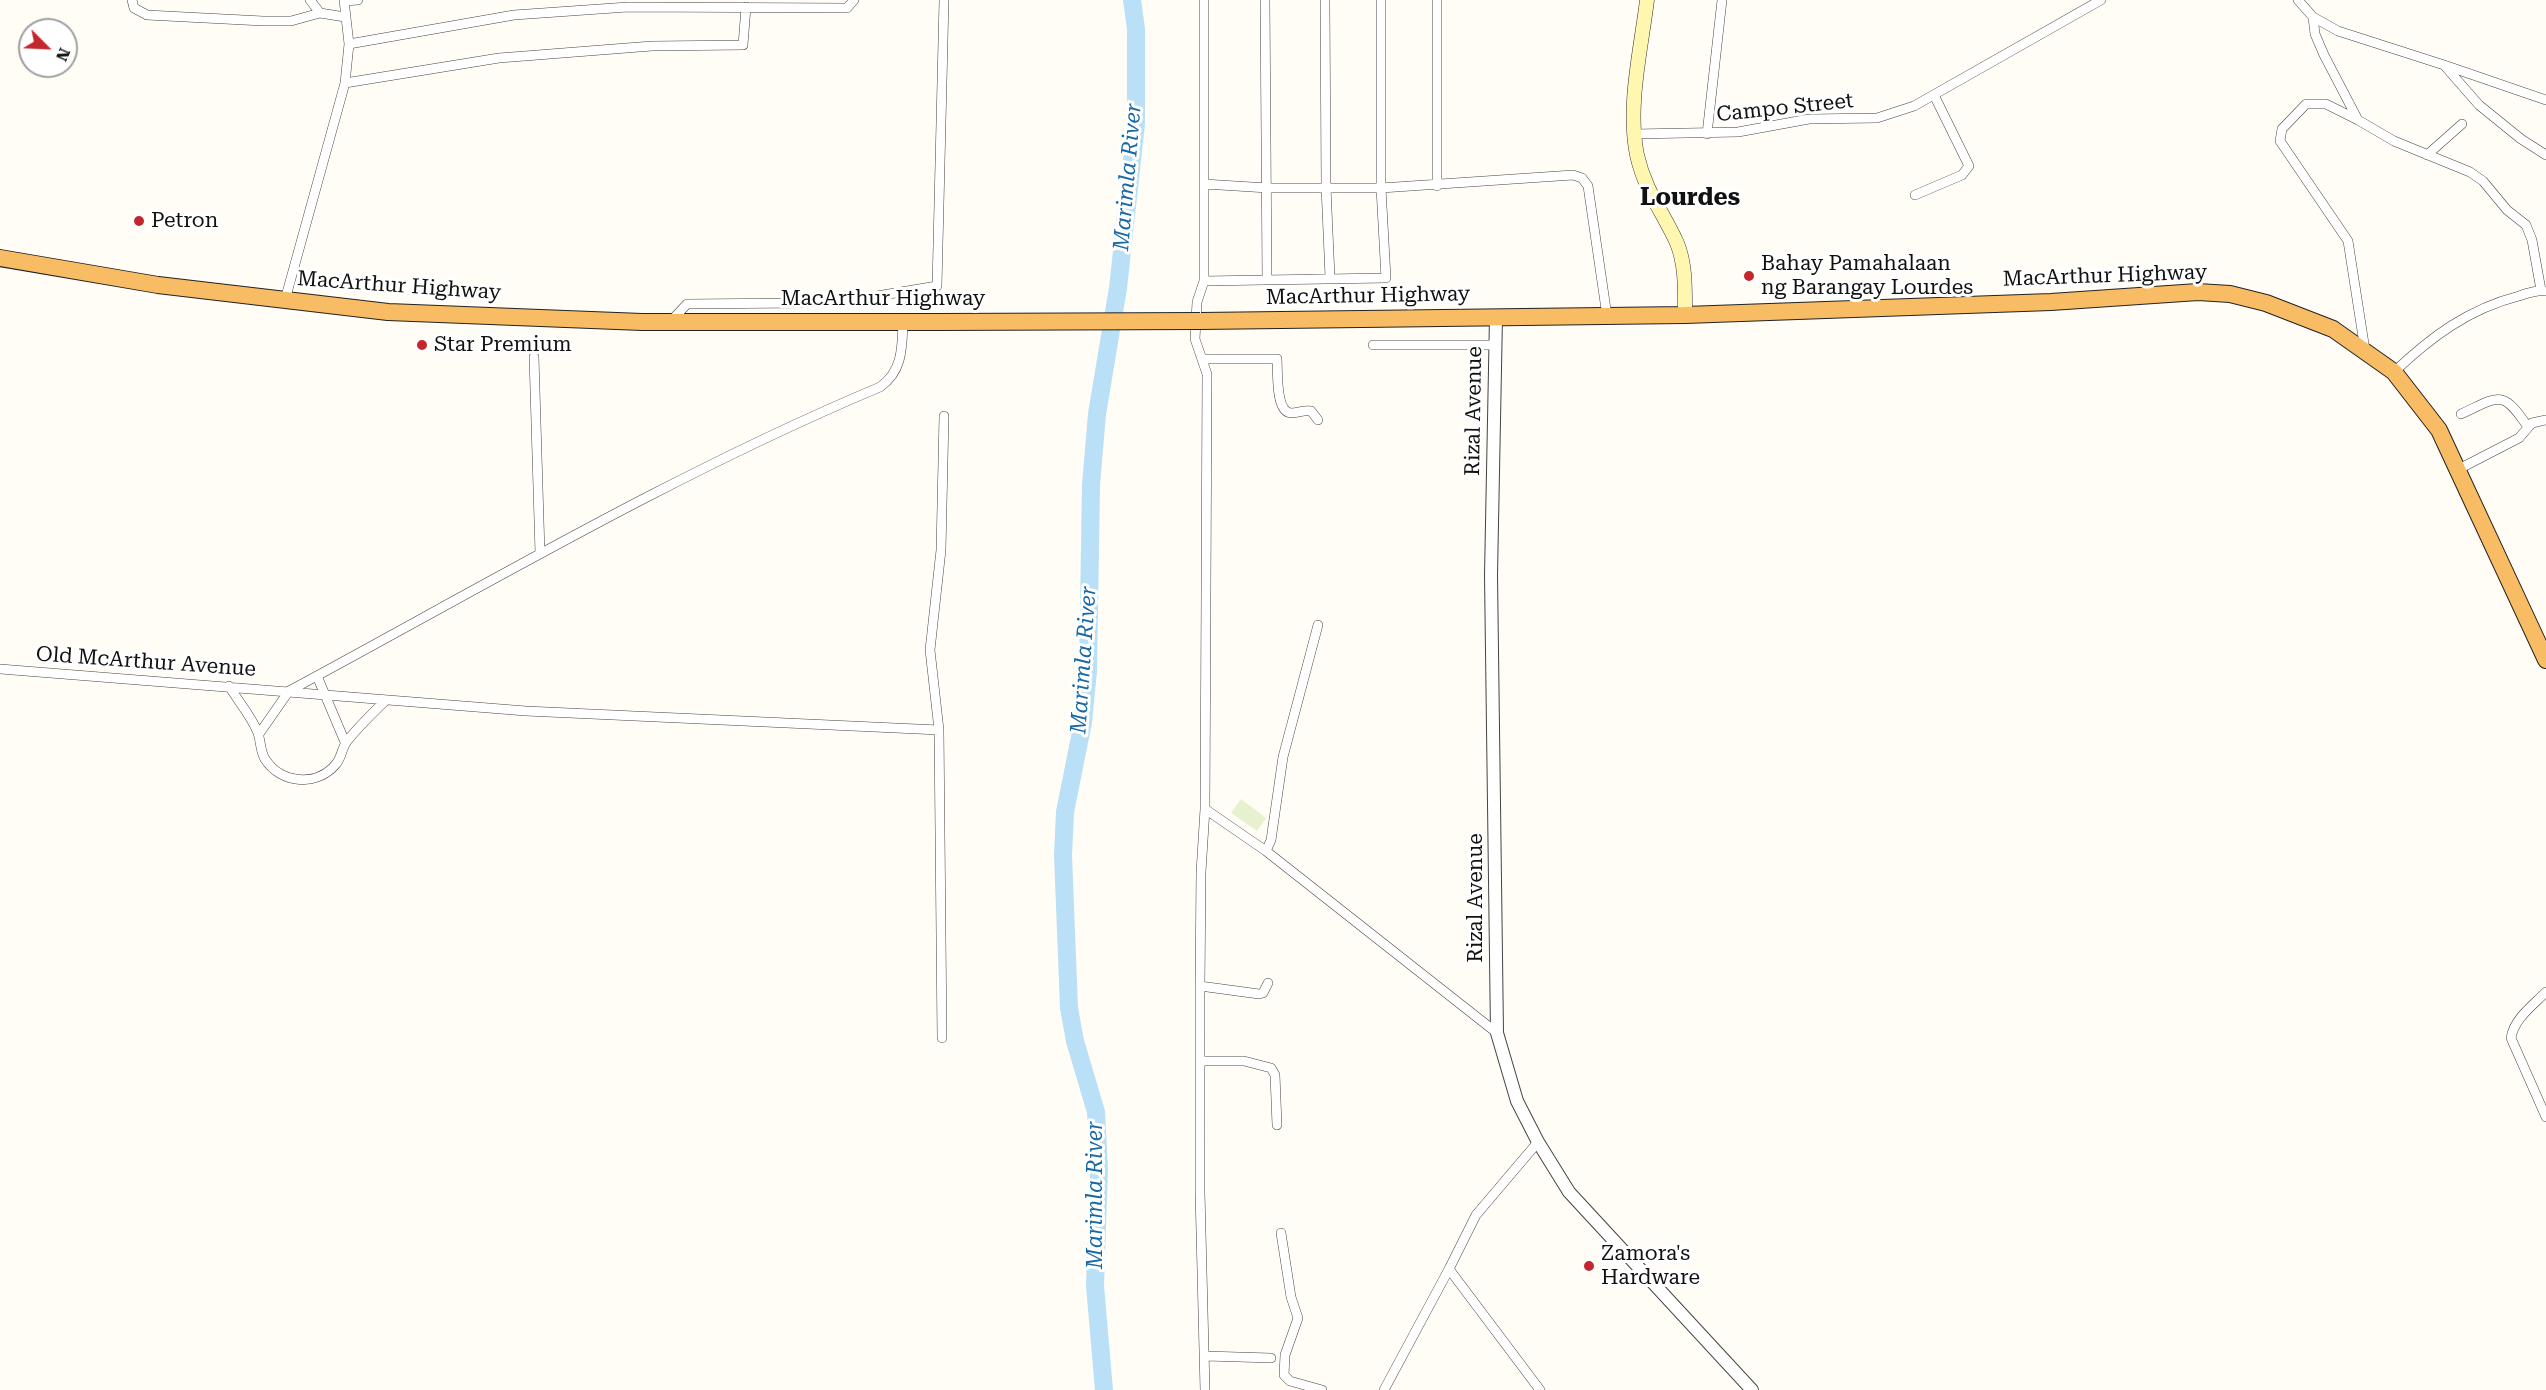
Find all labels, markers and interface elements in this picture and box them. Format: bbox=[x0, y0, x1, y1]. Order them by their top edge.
north arrow bbox=[18, 18, 78, 78]
text: N bbox=[52, 45, 74, 64]
street label: Campo Street bbox=[1715, 88, 1855, 128]
water label: Marimla River bbox=[1108, 102, 1148, 252]
district label: Lourdes bbox=[1640, 184, 1740, 212]
place label: Petron bbox=[151, 208, 218, 234]
marker: Petron bbox=[132, 214, 146, 228]
place label: Bahay Pamahalaan ng Barangay Lourdes bbox=[1761, 251, 1973, 301]
street label: MacArthur Highway bbox=[2002, 260, 2208, 292]
street label: MacArthur Highway bbox=[296, 266, 502, 306]
marker: Bahay Pamahalaan ng Barangay Lourdes bbox=[1742, 269, 1756, 283]
street label: MacArthur Highway bbox=[1266, 282, 1470, 310]
street label: MacArthur Highway bbox=[781, 286, 985, 312]
place label: Star Premium bbox=[434, 332, 572, 358]
marker: Star Premium bbox=[415, 338, 429, 352]
street label: Rizal Avenue bbox=[1460, 346, 1488, 476]
water label: Marimla River bbox=[1066, 585, 1102, 735]
street label: Old McArthur Avenue bbox=[35, 642, 257, 682]
street label: Rizal Avenue bbox=[1463, 833, 1489, 963]
water label: Marimla River bbox=[1083, 1121, 1109, 1269]
place label: Zamora's Hardware bbox=[1601, 1241, 1700, 1291]
marker: Zamora's Hardware bbox=[1582, 1259, 1596, 1273]

